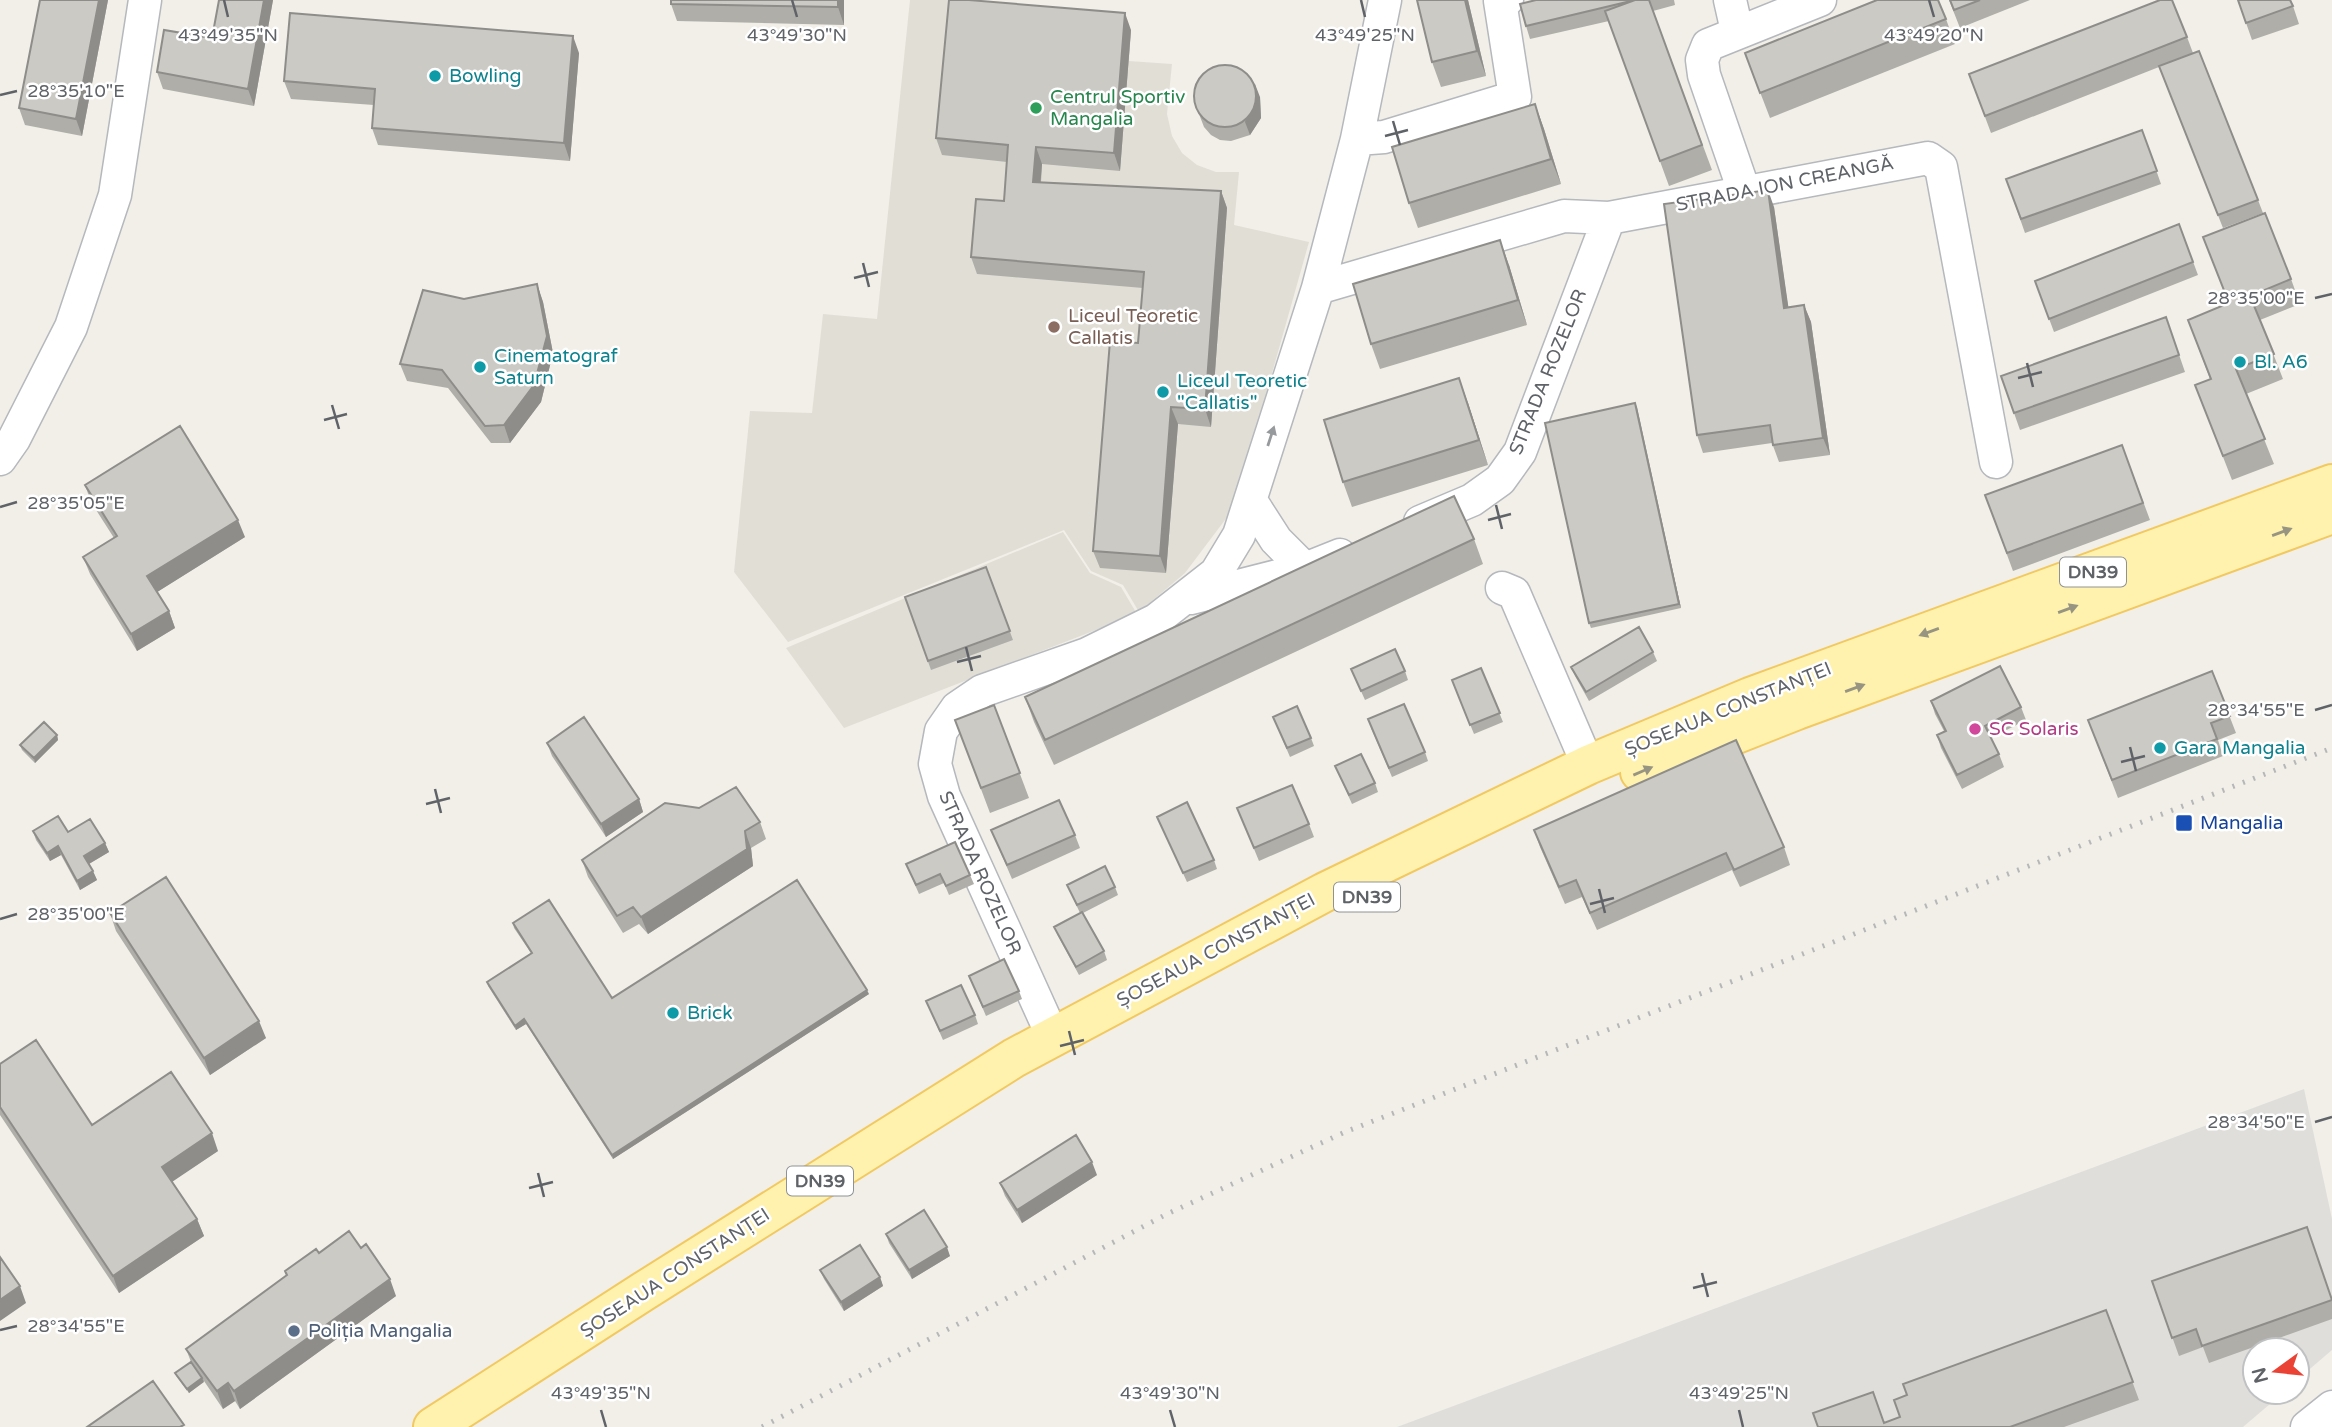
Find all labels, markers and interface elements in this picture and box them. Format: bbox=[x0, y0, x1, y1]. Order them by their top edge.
text: 43°49'35"N bbox=[178, 24, 278, 46]
text: 43°49'30"N bbox=[747, 24, 847, 46]
text: 43°49'25"N bbox=[1315, 24, 1415, 46]
text: 43°49'20"N bbox=[1884, 24, 1984, 46]
place label: Bowling bbox=[449, 65, 522, 87]
marker: Bowling bbox=[427, 68, 443, 84]
text: 28°35'10"E bbox=[27, 80, 125, 102]
place label: Centrul Sportiv Mangalia bbox=[1050, 86, 1185, 130]
marker: Centrul Sportiv Mangalia bbox=[1028, 100, 1044, 116]
street label: STRADA ION CREANGĂ bbox=[1674, 152, 1896, 216]
street label: STRADA ROZELOR bbox=[1505, 286, 1591, 458]
text: 28°35'00"E bbox=[2207, 287, 2305, 309]
place label: Liceul Teoretic Callatis bbox=[1068, 305, 1198, 349]
marker: Liceul Teoretic Callatis bbox=[1046, 319, 1062, 335]
place label: Cinematograf Saturn bbox=[494, 345, 619, 389]
place label: Bl. A6 bbox=[2254, 351, 2308, 373]
marker: Bl. A6 bbox=[2232, 354, 2248, 370]
marker: Cinematograf Saturn bbox=[472, 359, 488, 375]
place label: Liceul Teoretic "Callatis" bbox=[1177, 370, 1307, 414]
marker: Liceul Teoretic "Callatis" bbox=[1155, 384, 1171, 400]
one-way arrow bbox=[1267, 426, 1277, 447]
text: 28°35'05"E bbox=[27, 492, 125, 514]
one-way arrow bbox=[2272, 526, 2293, 537]
road number: DN39 bbox=[2060, 558, 2126, 586]
one-way arrow bbox=[2058, 604, 2079, 615]
one-way arrow bbox=[1918, 627, 1939, 638]
street label: ȘOSEAUA CONSTANȚEI bbox=[1621, 657, 1835, 761]
one-way arrow bbox=[1844, 682, 1865, 693]
text: 28°34'55"E bbox=[2207, 699, 2305, 721]
place label: SC Solaris bbox=[1989, 718, 2079, 740]
marker: SC Solaris bbox=[1967, 721, 1983, 737]
place label: Gara Mangalia bbox=[2174, 737, 2305, 759]
marker: Gara Mangalia bbox=[2152, 740, 2168, 756]
one-way arrow bbox=[1633, 765, 1653, 777]
street label: STRADA ROZELOR bbox=[934, 788, 1026, 958]
place label: Mangalia bbox=[2200, 812, 2283, 834]
marker: Mangalia bbox=[2174, 813, 2194, 833]
road number: DN39 bbox=[1334, 882, 1400, 912]
street label: ȘOSEAUA CONSTANȚEI bbox=[1113, 888, 1319, 1012]
text: 28°35'00"E bbox=[27, 903, 125, 925]
place label: Brick bbox=[687, 1002, 733, 1024]
marker: Brick bbox=[665, 1005, 681, 1021]
text: 28°34'50"E bbox=[2207, 1111, 2305, 1133]
road number: DN39 bbox=[787, 1166, 853, 1196]
street label: ȘOSEAUA CONSTANȚEI bbox=[576, 1203, 774, 1343]
text: 28°34'55"E bbox=[27, 1315, 125, 1337]
place label: Poliția Mangalia bbox=[308, 1320, 453, 1342]
marker: Poliția Mangalia bbox=[286, 1323, 302, 1339]
north arrow bbox=[2241, 1336, 2311, 1406]
text: N bbox=[2248, 1365, 2273, 1385]
text: 43°49'35"N bbox=[551, 1382, 651, 1404]
text: 43°49'30"N bbox=[1120, 1382, 1220, 1404]
text: 43°49'25"N bbox=[1689, 1382, 1789, 1404]

